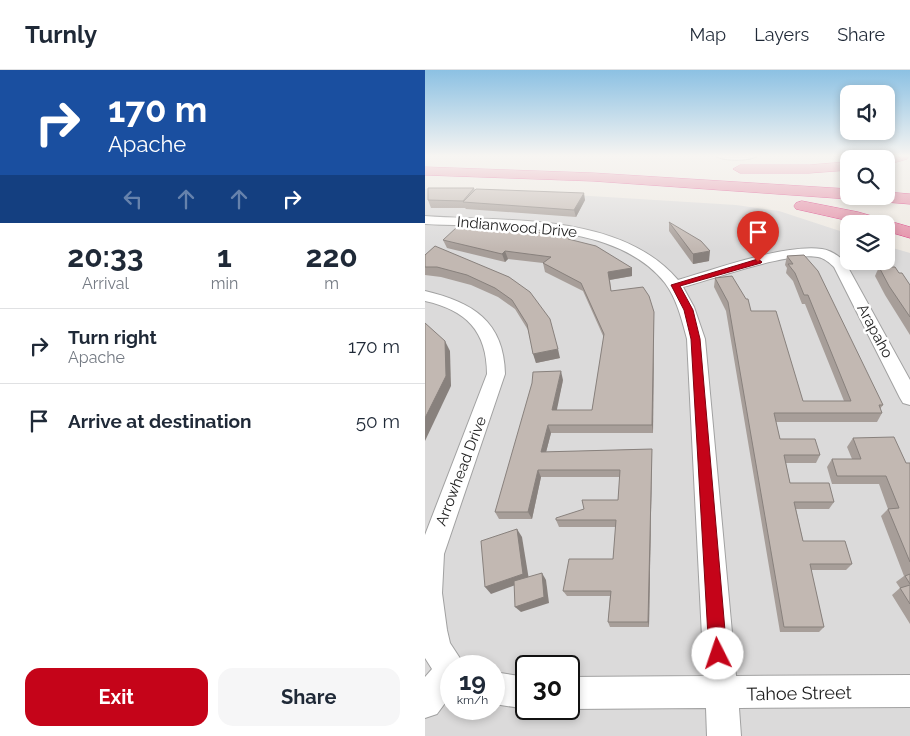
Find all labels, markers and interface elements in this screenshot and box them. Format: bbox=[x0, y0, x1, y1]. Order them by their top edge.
text: Turnly bbox=[25, 20, 97, 49]
text: Map bbox=[690, 24, 726, 45]
text: Layers bbox=[754, 24, 809, 45]
text: Share bbox=[837, 24, 885, 45]
map controls bbox=[840, 85, 895, 270]
button: sound bbox=[840, 85, 895, 140]
text: 170 m bbox=[108, 89, 207, 130]
icon: right bbox=[25, 90, 90, 155]
text: Apache bbox=[108, 131, 186, 157]
button: search bbox=[840, 150, 895, 205]
icon: left bbox=[119, 185, 147, 213]
icon: ahead bbox=[172, 185, 200, 213]
icon: ahead bbox=[225, 185, 253, 213]
icon: right bbox=[278, 185, 306, 213]
pin bbox=[737, 211, 779, 262]
street label: Indianwood Drive bbox=[456, 213, 578, 241]
button: layers bbox=[840, 215, 895, 270]
icon: arrive bbox=[744, 218, 772, 246]
text: 20:33 bbox=[67, 239, 143, 274]
text: 1 bbox=[217, 239, 232, 274]
text: 220 bbox=[305, 239, 358, 274]
text: Arrival bbox=[82, 274, 129, 293]
text: min bbox=[211, 274, 238, 293]
text: m bbox=[324, 274, 339, 293]
street label: Arapaho bbox=[853, 301, 897, 361]
text: Turn right bbox=[68, 326, 157, 348]
icon: right bbox=[25, 332, 53, 360]
text: 170 m bbox=[348, 335, 400, 357]
text: Apache bbox=[68, 348, 125, 367]
icon: arrive bbox=[25, 407, 53, 435]
text: Arrive at destination bbox=[68, 410, 252, 432]
text: 50 m bbox=[356, 410, 400, 432]
street label: Arrowhead Drive bbox=[432, 413, 490, 528]
position arrow bbox=[691, 627, 743, 679]
speed limit sign: 30 bbox=[515, 655, 580, 720]
text: 19 bbox=[459, 666, 486, 696]
button: Exit bbox=[25, 668, 208, 726]
button: Share bbox=[218, 668, 400, 726]
street label: Tahoe Street bbox=[746, 682, 852, 704]
text: km/h bbox=[457, 693, 488, 707]

